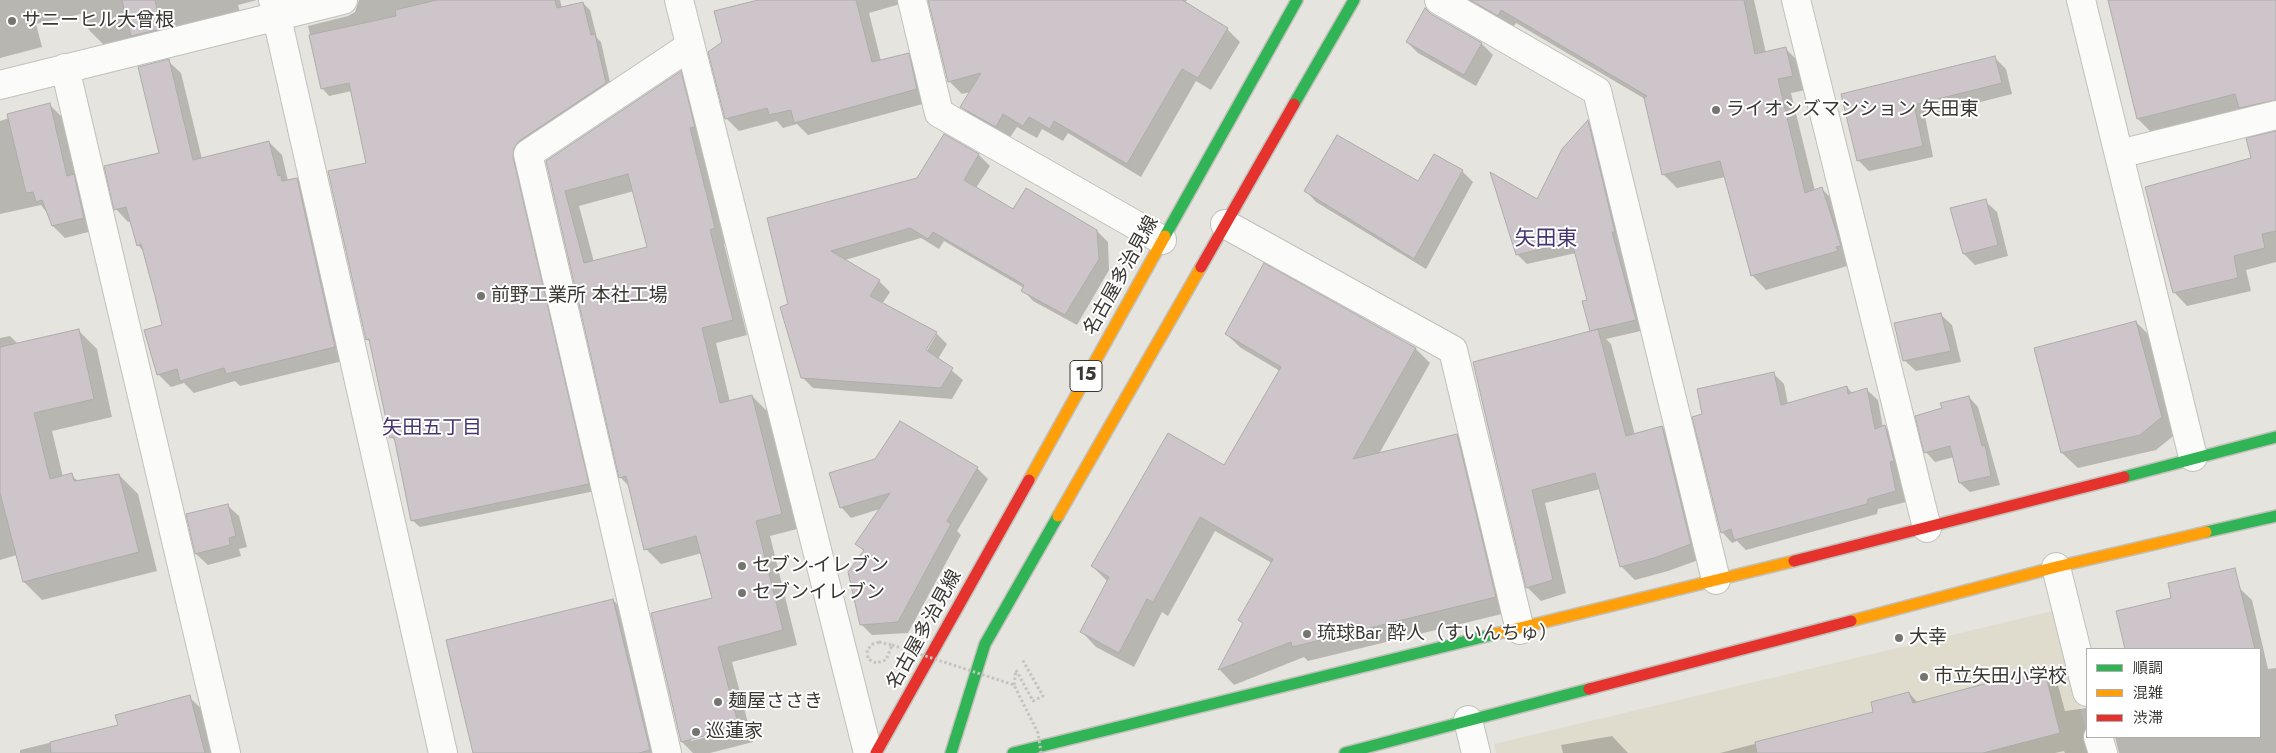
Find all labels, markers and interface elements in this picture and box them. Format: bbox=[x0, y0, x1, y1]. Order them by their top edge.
place label: サニーヒル大曾根 bbox=[22, 10, 174, 32]
marker: サニーヒル大曾根 bbox=[6, 15, 18, 27]
place label: ライオンズマンション 矢田東 bbox=[1726, 99, 1979, 121]
marker: ライオンズマンション 矢田東 bbox=[1710, 104, 1722, 116]
street label: 名古屋多治見線 bbox=[1080, 212, 1164, 340]
district label: 矢田東 bbox=[1515, 227, 1577, 253]
place label: 前野工業所 本社工場 bbox=[491, 285, 668, 307]
marker: 前野工業所 本社工場 bbox=[475, 290, 487, 302]
road number: 15 bbox=[1070, 361, 1102, 392]
district label: 矢田五丁目 bbox=[382, 417, 482, 441]
place label: セブン-イレブン bbox=[752, 555, 889, 577]
marker: セブン-イレブン bbox=[736, 560, 748, 572]
street label: 名古屋多治見線 bbox=[883, 566, 967, 694]
place label: セブンイレブン bbox=[752, 582, 885, 604]
marker: セブンイレブン bbox=[736, 587, 748, 599]
place label: 琉球Bar 酔人（すいんちゅ） bbox=[1317, 623, 1558, 645]
place label: 大幸 bbox=[1909, 627, 1947, 649]
marker: 琉球Bar 酔人（すいんちゅ） bbox=[1301, 628, 1313, 640]
marker: 大幸 bbox=[1893, 632, 1905, 644]
legend bbox=[2086, 648, 2261, 738]
text: 順調 bbox=[2133, 657, 2163, 679]
place label: 市立矢田小学校 bbox=[1934, 666, 2067, 688]
marker: 市立矢田小学校 bbox=[1918, 671, 1930, 683]
text: 混雑 bbox=[2133, 682, 2163, 704]
place label: 麺屋ささき bbox=[728, 691, 823, 713]
marker: 麺屋ささき bbox=[712, 696, 724, 708]
text: 渋滞 bbox=[2133, 707, 2163, 729]
place label: 巡蓮家 bbox=[706, 721, 763, 743]
marker: 巡蓮家 bbox=[690, 726, 702, 738]

